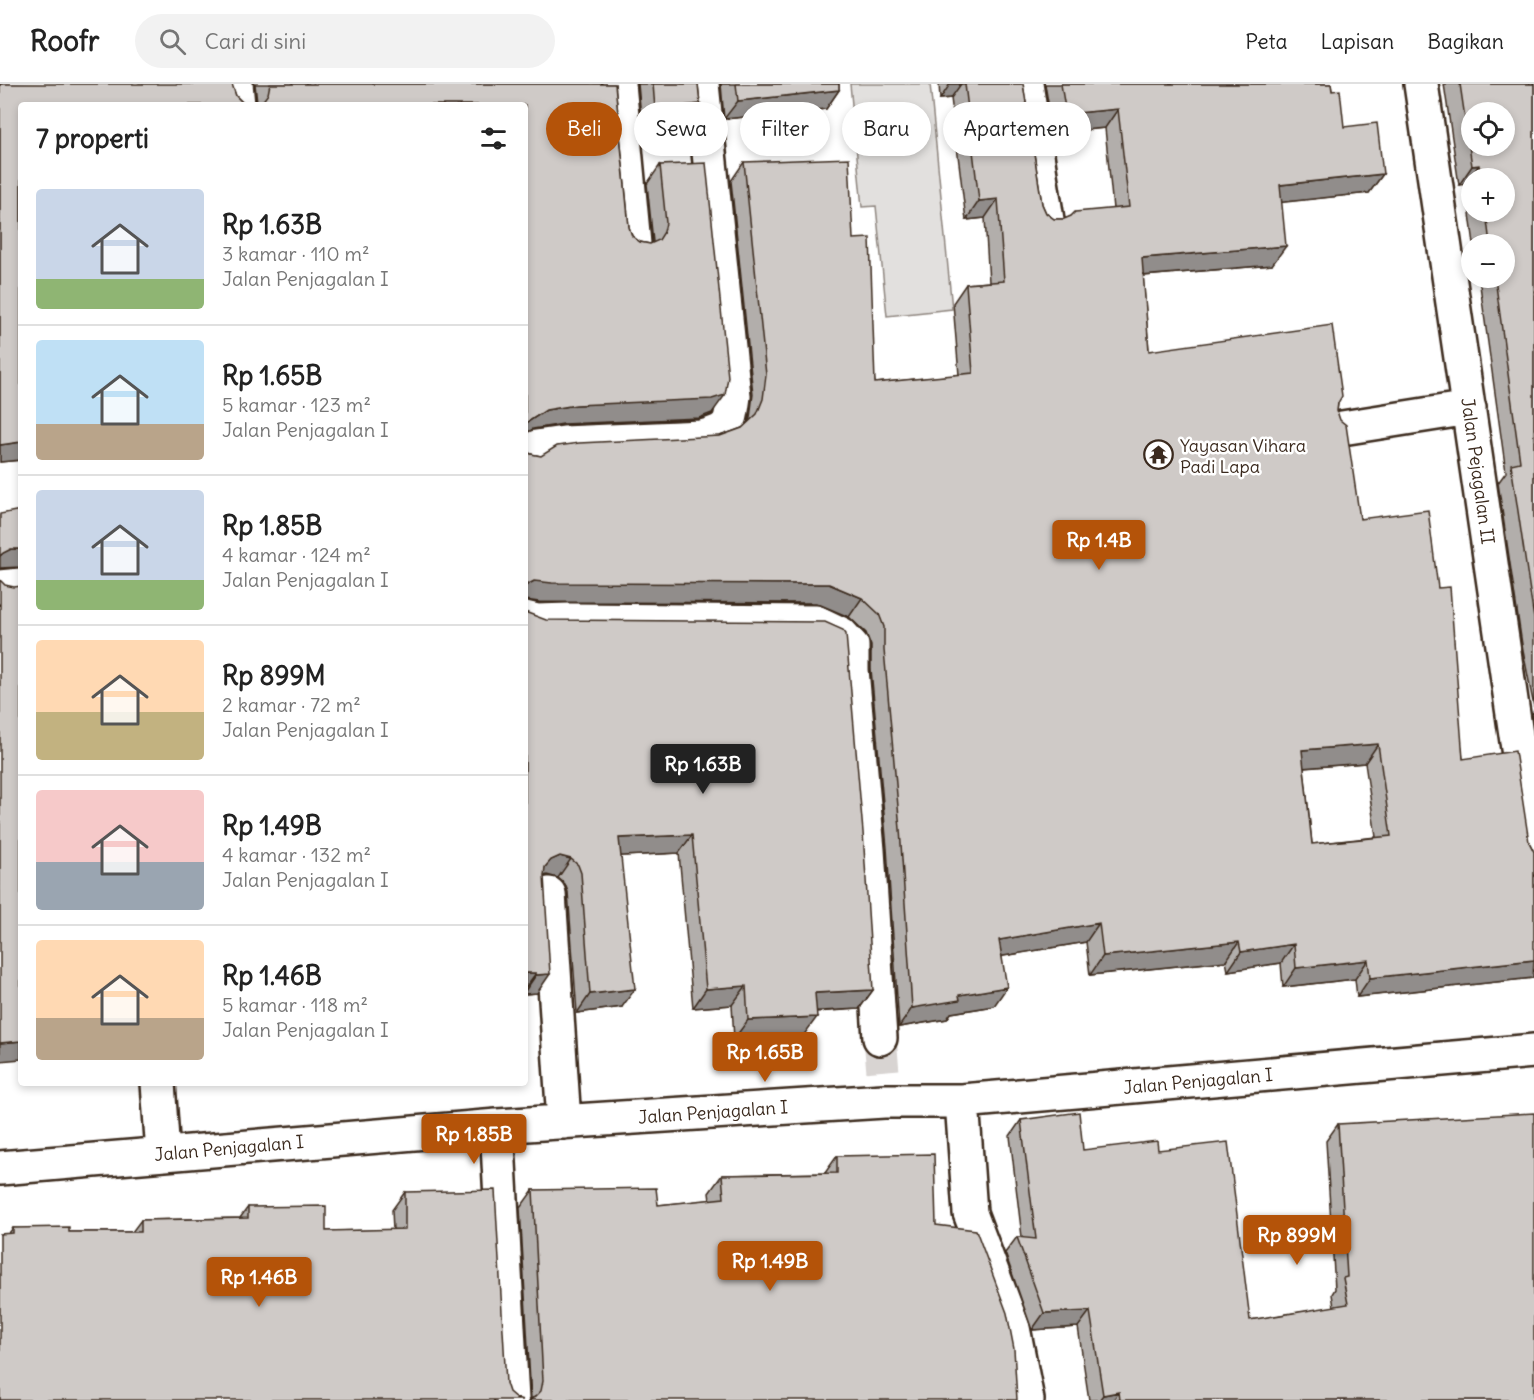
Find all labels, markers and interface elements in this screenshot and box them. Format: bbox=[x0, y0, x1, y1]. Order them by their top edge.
search box bbox=[135, 14, 555, 68]
text: Roofr bbox=[30, 23, 99, 59]
icon: search bbox=[156, 25, 189, 58]
text: Cari di sini bbox=[204, 27, 306, 55]
text: Peta bbox=[1245, 28, 1288, 55]
text: Lapisan bbox=[1321, 28, 1394, 55]
text: Bagikan bbox=[1427, 28, 1504, 55]
chip: Beli bbox=[546, 102, 622, 156]
chip: Sewa bbox=[634, 102, 728, 156]
chip: Filter bbox=[740, 102, 830, 156]
chip: Baru bbox=[842, 102, 931, 156]
chip: Apartemen bbox=[943, 102, 1091, 156]
map controls bbox=[1461, 102, 1515, 288]
button: locate bbox=[1461, 102, 1515, 156]
text: 7 properti bbox=[36, 122, 149, 155]
icon: filters bbox=[477, 122, 510, 155]
button: + bbox=[1461, 168, 1515, 222]
text: Rp 1.63B bbox=[222, 208, 322, 241]
icon: home bbox=[84, 213, 156, 285]
button: − bbox=[1461, 234, 1515, 288]
text: 3 kamar · 110 m² bbox=[222, 241, 370, 266]
text: Jalan Penjagalan I bbox=[222, 266, 389, 291]
text: Rp 1.65B bbox=[222, 359, 322, 392]
icon: home bbox=[84, 364, 156, 436]
text: 5 kamar · 123 m² bbox=[222, 392, 371, 417]
street label: Jalan Pejagalan II bbox=[1456, 396, 1500, 546]
text: Jalan Penjagalan I bbox=[222, 417, 389, 442]
place label: Yayasan Vihara Padi Lapa bbox=[1180, 434, 1306, 478]
temple icon: Yayasan Vihara Padi Lapa bbox=[1143, 439, 1175, 471]
text: Rp 1.85B bbox=[222, 509, 322, 542]
icon: home bbox=[84, 514, 156, 586]
pin: Rp 1.4B bbox=[1044, 520, 1154, 571]
text: Rp 1.4B bbox=[1066, 527, 1132, 552]
text: 4 kamar · 124 m² bbox=[222, 542, 371, 567]
text: Jalan Penjagalan I bbox=[222, 567, 389, 592]
text: Rp 899M bbox=[222, 659, 326, 692]
icon: home bbox=[84, 664, 156, 736]
text: 2 kamar · 72 m² bbox=[222, 692, 361, 717]
text: Jalan Penjagalan I bbox=[222, 717, 389, 742]
pin: Rp 1.63B bbox=[641, 744, 765, 795]
text: Rp 1.63B bbox=[665, 751, 741, 776]
text: Rp 1.49B bbox=[222, 809, 322, 842]
icon: home bbox=[84, 814, 156, 886]
text: 4 kamar · 132 m² bbox=[222, 842, 371, 867]
text: Jalan Penjagalan I bbox=[222, 867, 389, 892]
text: Rp 1.46B bbox=[222, 959, 322, 992]
icon: home bbox=[84, 964, 156, 1036]
text: 5 kamar · 118 m² bbox=[222, 992, 368, 1017]
text: Jalan Penjagalan I bbox=[222, 1017, 389, 1042]
pin: Rp 1.65B bbox=[703, 1032, 827, 1083]
text: Rp 1.65B bbox=[726, 1039, 804, 1064]
street label: Jalan Penjagalan I bbox=[1122, 1063, 1274, 1099]
street label: Jalan Penjagalan I bbox=[637, 1095, 789, 1129]
pin: Rp 1.85B bbox=[412, 1114, 536, 1165]
text: Rp 1.85B bbox=[435, 1121, 513, 1146]
street label: Jalan Penjagalan I bbox=[153, 1130, 305, 1166]
pin: Rp 899M bbox=[1242, 1215, 1352, 1266]
text: Rp 899M bbox=[1257, 1222, 1337, 1247]
pin: Rp 1.49B bbox=[708, 1241, 832, 1292]
text: Rp 1.49B bbox=[732, 1248, 808, 1273]
pin: Rp 1.46B bbox=[197, 1257, 321, 1308]
text: Rp 1.46B bbox=[221, 1264, 297, 1289]

